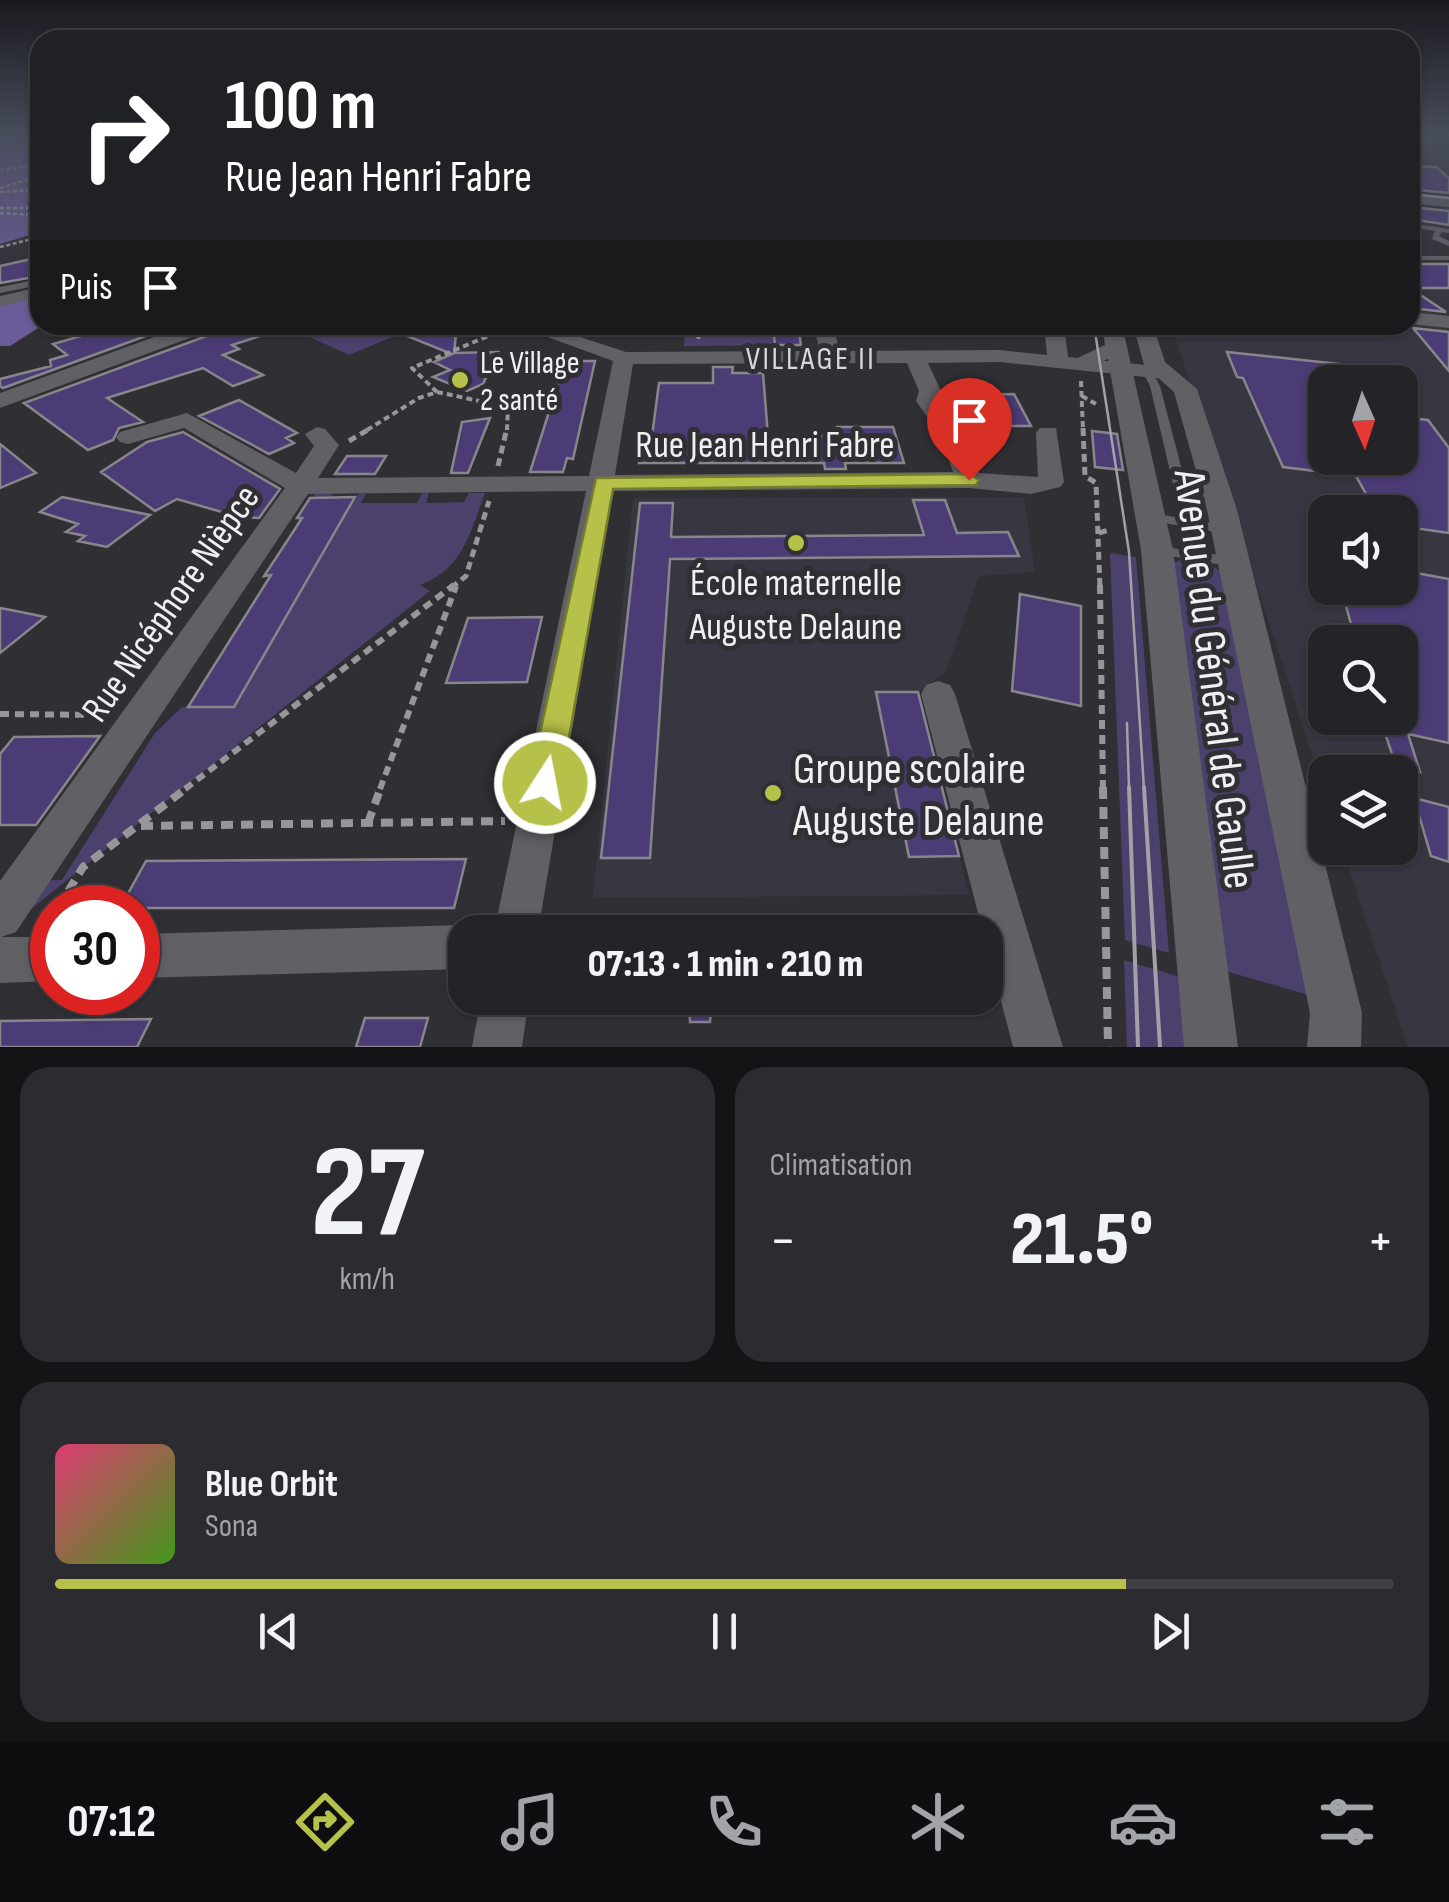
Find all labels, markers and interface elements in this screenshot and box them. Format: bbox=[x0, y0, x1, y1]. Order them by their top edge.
text: 100 m bbox=[225, 65, 376, 149]
icon: right bbox=[60, 70, 190, 200]
text: Rue Jean Henri Fabre bbox=[225, 150, 532, 205]
icon: arrive bbox=[133, 260, 188, 315]
text: Puis bbox=[60, 265, 113, 310]
district label: VILLAGE II bbox=[746, 340, 876, 379]
place label: Le Village 2 santé bbox=[480, 344, 580, 420]
north arrow bbox=[1308, 365, 1418, 475]
map controls bbox=[1308, 365, 1418, 865]
marker: Le Village 2 santé bbox=[449, 369, 471, 391]
pin bbox=[927, 378, 1012, 481]
icon: arrive bbox=[942, 393, 997, 448]
street label: Rue Jean Henri Fabre bbox=[635, 423, 895, 468]
street label: Avenue du Général de Gaulle bbox=[1160, 465, 1267, 892]
street label: Rue Nicéphore Nièpce bbox=[73, 477, 270, 731]
button: sound bbox=[1308, 495, 1418, 605]
marker: École maternelle Auguste Delaune bbox=[785, 532, 807, 554]
place label: École maternelle Auguste Delaune bbox=[689, 561, 902, 650]
button: search bbox=[1308, 625, 1418, 735]
position arrow bbox=[493, 731, 597, 835]
place label: Groupe scolaire Auguste Delaune bbox=[792, 742, 1045, 849]
button: layers bbox=[1308, 755, 1418, 865]
marker: Groupe scolaire Auguste Delaune bbox=[762, 782, 784, 804]
speed limit sign: 30 bbox=[30, 885, 160, 1015]
text: 07:13 · 1 min · 210 m bbox=[588, 942, 863, 987]
text: 27 bbox=[310, 1117, 424, 1273]
text: Climatisation bbox=[770, 1146, 913, 1185]
text: 21.5° bbox=[1010, 1195, 1153, 1286]
text: − bbox=[770, 1208, 796, 1275]
text: + bbox=[1367, 1208, 1394, 1275]
text: km/h bbox=[340, 1260, 395, 1299]
text: Blue Orbit bbox=[205, 1462, 338, 1507]
text: Sona bbox=[205, 1507, 258, 1546]
icon: previous bbox=[251, 1604, 306, 1659]
icon: pause bbox=[697, 1604, 752, 1659]
icon: next bbox=[1143, 1604, 1198, 1659]
icon: directions bbox=[290, 1787, 360, 1857]
icon: music bbox=[495, 1787, 565, 1857]
icon: phone bbox=[699, 1787, 769, 1857]
icon: climate bbox=[903, 1787, 973, 1857]
icon: car bbox=[1108, 1787, 1178, 1857]
icon: filters bbox=[1312, 1787, 1382, 1857]
text: 07:12 bbox=[67, 1795, 156, 1850]

